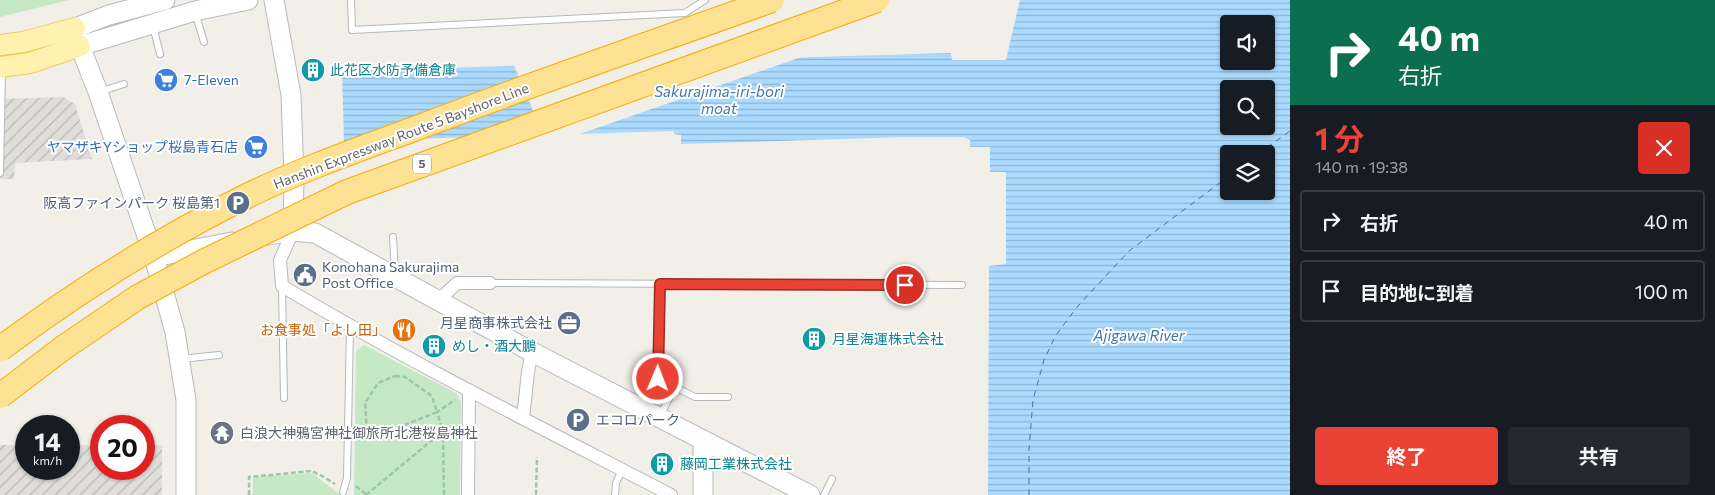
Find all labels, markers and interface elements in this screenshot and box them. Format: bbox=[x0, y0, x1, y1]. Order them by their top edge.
map controls bbox=[1220, 15, 1275, 200]
button: sound bbox=[1220, 15, 1275, 70]
text: 40 m bbox=[1398, 15, 1480, 58]
icon: right bbox=[1315, 20, 1380, 85]
building icon: 此花区水防予備倉庫 bbox=[300, 57, 326, 83]
place label: 此花区水防予備倉庫 bbox=[330, 61, 456, 78]
text: 右折 bbox=[1398, 62, 1442, 89]
supermarket icon: 7-Eleven bbox=[153, 67, 179, 93]
place label: 7-Eleven bbox=[184, 71, 239, 88]
street label: Hanshin Expressway Route 5 Bayshore Line bbox=[271, 79, 531, 193]
button: search bbox=[1220, 80, 1275, 135]
water label: Sakurajima-iri-bori moat bbox=[654, 82, 785, 117]
text: 1 分 bbox=[1315, 119, 1364, 156]
button: close bbox=[1638, 122, 1690, 174]
supermarket icon: ヤマザキYショップ桜島青石店 bbox=[243, 134, 269, 160]
place label: ヤマザキYショップ桜島青石店 bbox=[47, 138, 238, 155]
button: layers bbox=[1220, 145, 1275, 200]
road number: 5 bbox=[413, 154, 431, 173]
text: 140 m · 19:38 bbox=[1315, 157, 1408, 176]
parking icon: 阪高ファインパーク 桜島第1 bbox=[225, 190, 251, 216]
place label: 阪高ファインパーク 桜島第1 bbox=[43, 194, 220, 211]
icon: right bbox=[1317, 207, 1345, 235]
text: 40 m bbox=[1644, 210, 1688, 233]
text: 右折 bbox=[1360, 211, 1398, 234]
place label: Konohana Sakurajima Post Office bbox=[322, 258, 459, 291]
public building icon: Konohana Sakurajima Post Office bbox=[292, 262, 318, 288]
pin bbox=[884, 264, 926, 306]
icon: arrive bbox=[891, 271, 919, 299]
icon: arrive bbox=[1317, 277, 1345, 305]
text: 100 m bbox=[1635, 280, 1688, 303]
text: 目的地に到着 bbox=[1360, 281, 1474, 304]
office icon: 月星商事株式会社 bbox=[556, 310, 582, 336]
place label: 月星商事株式会社 bbox=[440, 314, 552, 331]
restaurant icon: お食事処「よし田」 bbox=[391, 317, 417, 343]
place label: お食事処「よし田」 bbox=[260, 321, 386, 338]
building icon: 月星海運株式会社 bbox=[801, 326, 827, 352]
water label: Ajigawa River bbox=[1092, 326, 1186, 344]
place label: 月星海運株式会社 bbox=[832, 330, 944, 347]
building icon: めし・酒大鵬 bbox=[421, 333, 447, 359]
place label: めし・酒大鵬 bbox=[452, 337, 536, 354]
position arrow bbox=[631, 352, 683, 404]
parking icon: エコロパーク bbox=[565, 407, 591, 433]
place label: エコロパーク bbox=[596, 411, 680, 428]
speed limit sign: 20 bbox=[90, 415, 155, 480]
temple icon: 白浪大神鴉宮神社御旅所北港桜島神社 bbox=[209, 420, 235, 446]
place label: 白浪大神鴉宮神社御旅所北港桜島神社 bbox=[240, 424, 478, 441]
text: 14 bbox=[34, 426, 61, 456]
button: 終了 bbox=[1315, 427, 1498, 485]
button: 共有 bbox=[1508, 427, 1690, 485]
building icon: 藤岡工業株式会社 bbox=[649, 451, 675, 477]
text: km/h bbox=[33, 453, 62, 467]
place label: 藤岡工業株式会社 bbox=[680, 455, 792, 472]

